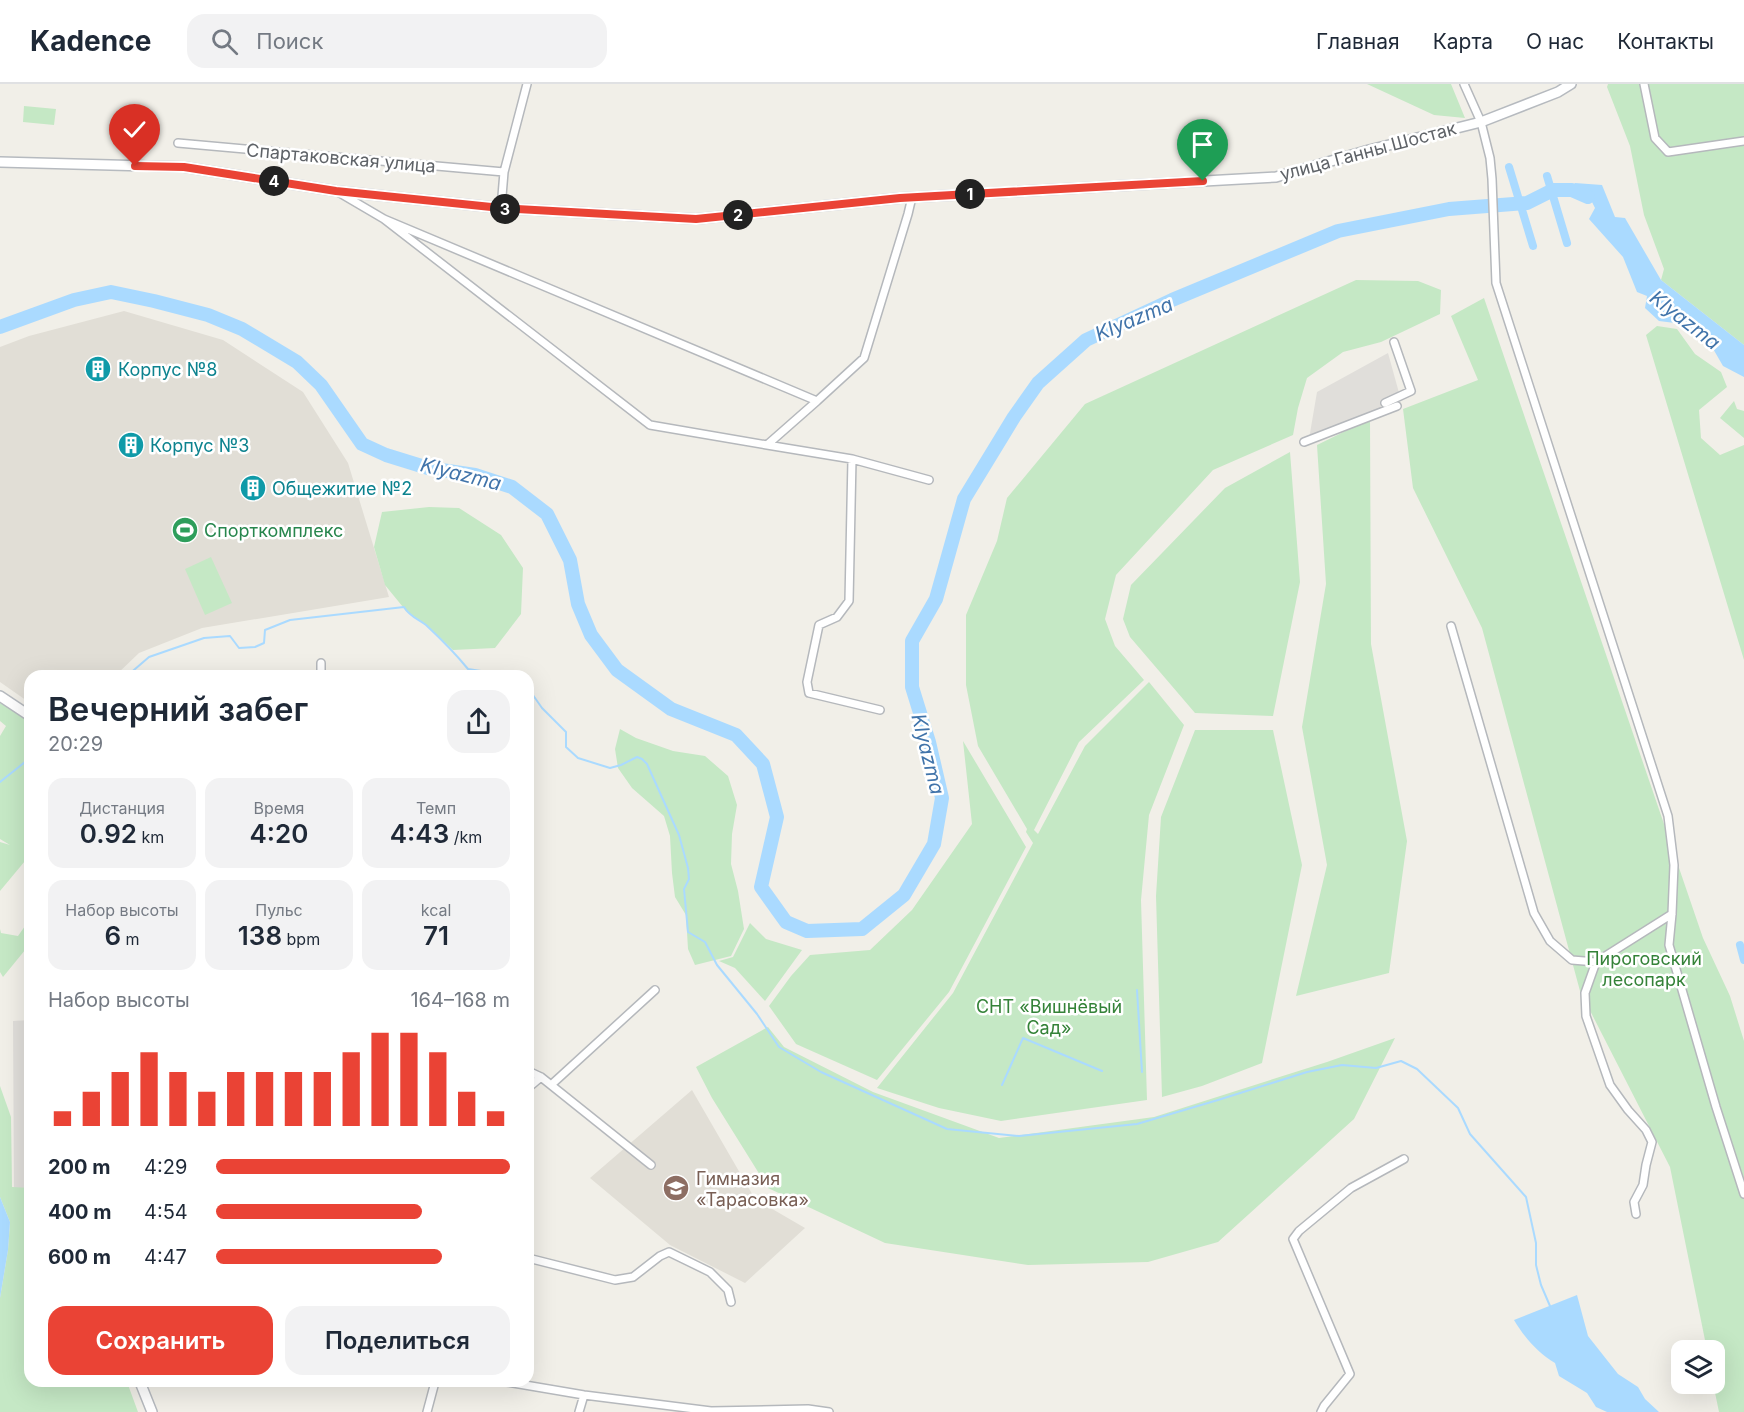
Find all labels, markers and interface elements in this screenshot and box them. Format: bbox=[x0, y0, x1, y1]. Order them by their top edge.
search box bbox=[187, 14, 607, 68]
text: Kadence bbox=[30, 24, 151, 58]
icon: search bbox=[208, 25, 241, 58]
text: Поиск bbox=[256, 28, 323, 54]
text: Главная bbox=[1316, 29, 1400, 54]
text: Карта bbox=[1433, 29, 1493, 54]
text: О нас bbox=[1526, 29, 1584, 54]
text: Контакты bbox=[1617, 29, 1714, 54]
pin bbox=[109, 104, 160, 166]
icon: check bbox=[118, 113, 151, 146]
street label: улица Ганны Шостак bbox=[1278, 117, 1459, 185]
pin bbox=[1177, 119, 1228, 181]
icon: arrive bbox=[1186, 128, 1219, 161]
street label: Спартаковская улица bbox=[245, 139, 437, 177]
pin: 4 bbox=[259, 166, 289, 196]
text: 4 bbox=[269, 171, 279, 191]
pin: 1 bbox=[955, 179, 985, 209]
text: 1 bbox=[967, 184, 973, 204]
pin: 3 bbox=[490, 194, 520, 224]
text: 3 bbox=[500, 199, 510, 219]
pin: 2 bbox=[723, 200, 753, 230]
text: 2 bbox=[733, 205, 743, 225]
water label: Klyazma bbox=[1645, 285, 1725, 355]
water label: Klyazma bbox=[1091, 292, 1177, 346]
building icon: Корпус №8 bbox=[83, 354, 113, 384]
place label: Корпус №8 bbox=[118, 359, 217, 380]
building icon: Корпус №3 bbox=[116, 430, 146, 460]
place label: Корпус №3 bbox=[150, 435, 249, 456]
water label: Klyazma bbox=[418, 452, 504, 496]
building icon: Общежитие №2 bbox=[238, 473, 268, 503]
place label: Общежитие №2 bbox=[272, 478, 412, 499]
sports icon: Спорткомплекс bbox=[170, 515, 200, 545]
place label: Спорткомплекс bbox=[204, 520, 343, 541]
text: Вечерний забег bbox=[48, 689, 308, 729]
button: share bbox=[447, 690, 510, 753]
water label: Klyazma bbox=[906, 711, 950, 797]
text: 20:29 bbox=[48, 732, 103, 756]
text: Дистанция bbox=[79, 798, 165, 818]
text: Время bbox=[254, 798, 304, 818]
text: Темп bbox=[416, 798, 456, 818]
text: 0.92 bbox=[80, 818, 137, 849]
text: 4:20 bbox=[250, 818, 308, 849]
text: 4:43 bbox=[390, 818, 449, 849]
text: km bbox=[137, 827, 164, 847]
text: /km bbox=[449, 827, 482, 847]
text: Набор высоты bbox=[65, 900, 179, 920]
text: Пульс bbox=[255, 900, 303, 920]
text: kcal bbox=[421, 900, 451, 920]
text: 6 bbox=[104, 920, 121, 951]
text: 138 bbox=[238, 920, 282, 951]
text: 71 bbox=[423, 920, 449, 951]
text: m bbox=[121, 929, 140, 949]
text: bpm bbox=[282, 929, 320, 949]
park label: Пироговский лесопарк bbox=[1586, 948, 1702, 990]
text: Набор высоты bbox=[48, 988, 190, 1012]
text: 164–168 m bbox=[410, 988, 510, 1012]
park label: СНТ «Вишнёвый Сад» bbox=[976, 996, 1122, 1038]
text: 200 m bbox=[48, 1155, 111, 1179]
text: 4:29 bbox=[144, 1155, 187, 1179]
place label: Гимназия «Тарасовка» bbox=[696, 1168, 809, 1210]
school or university icon: Гимназия «Тарасовка» bbox=[661, 1173, 691, 1203]
text: 400 m bbox=[48, 1200, 112, 1224]
text: 4:54 bbox=[144, 1200, 188, 1224]
text: 600 m bbox=[48, 1245, 111, 1269]
text: 4:47 bbox=[144, 1245, 187, 1269]
button: Сохранить bbox=[48, 1306, 273, 1375]
button: Поделиться bbox=[285, 1306, 510, 1375]
map controls bbox=[1671, 1340, 1725, 1394]
button: layers bbox=[1671, 1340, 1725, 1394]

